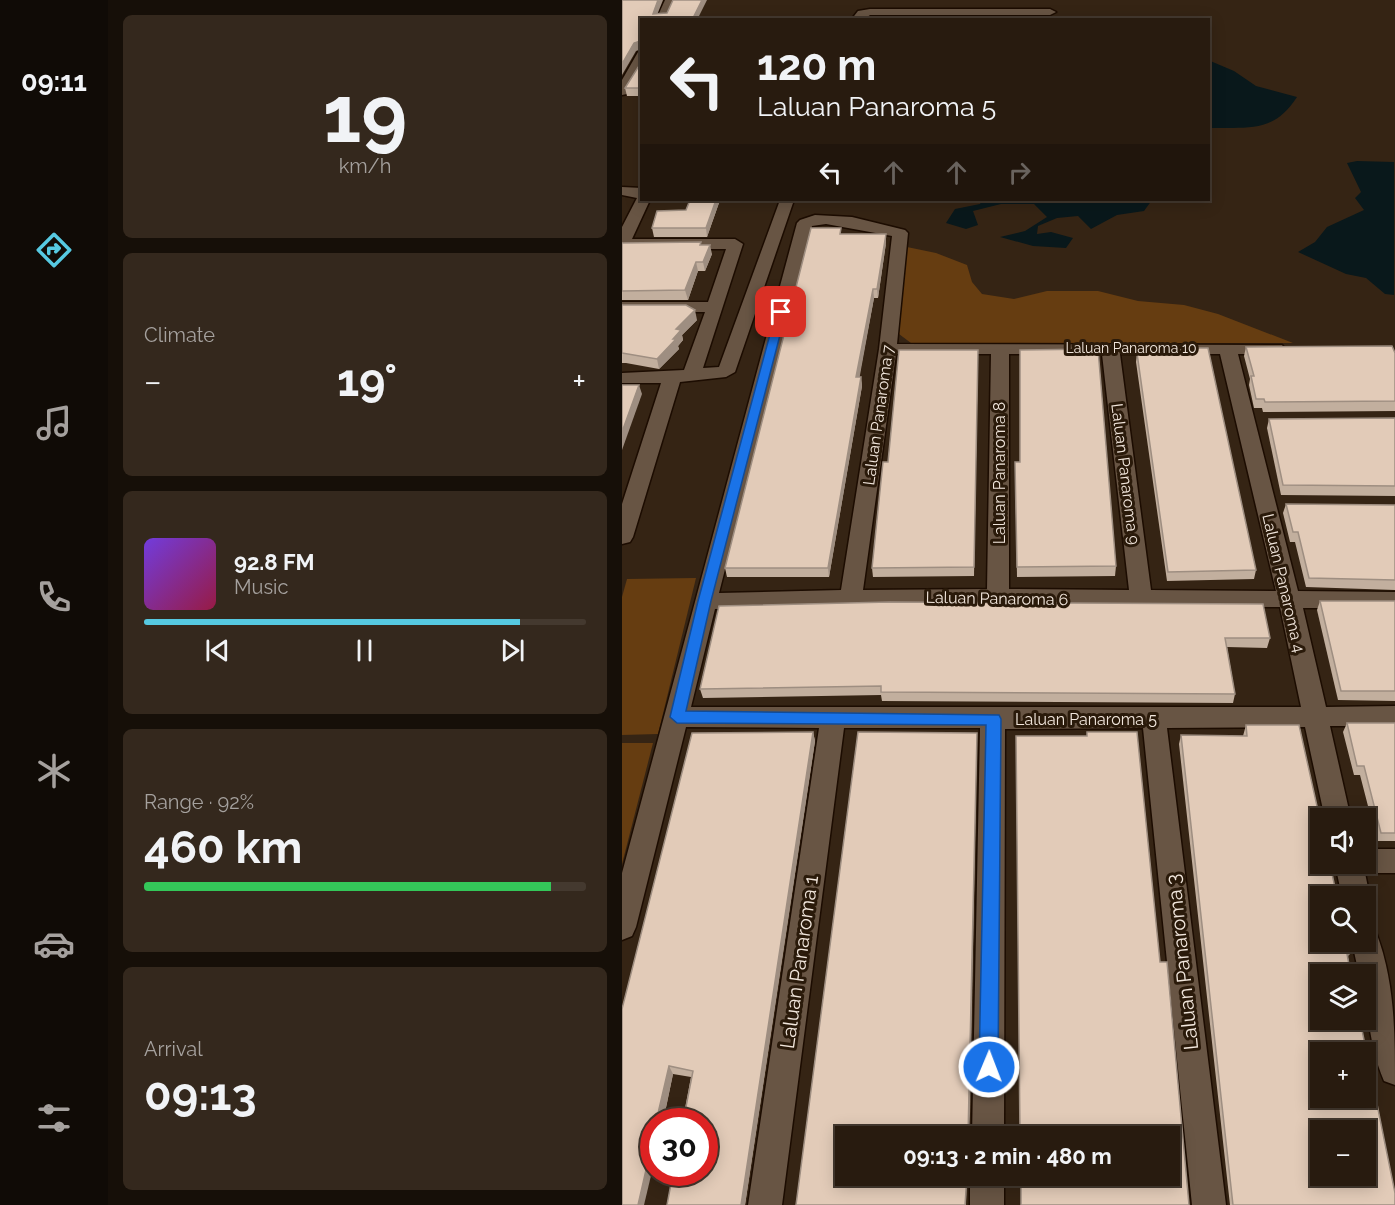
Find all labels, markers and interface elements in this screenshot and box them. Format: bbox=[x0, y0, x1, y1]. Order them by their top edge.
text: 120 m bbox=[757, 41, 876, 90]
icon: left bbox=[658, 42, 736, 120]
text: 09:11 bbox=[21, 66, 87, 97]
text: 19 bbox=[323, 69, 407, 160]
text: Laluan Panaroma 5 bbox=[757, 91, 996, 122]
text: km/h bbox=[339, 154, 391, 178]
icon: left bbox=[814, 156, 847, 189]
icon: ahead bbox=[877, 156, 910, 189]
icon: ahead bbox=[940, 156, 973, 189]
icon: right bbox=[1003, 156, 1036, 189]
icon: directions bbox=[33, 229, 75, 271]
pin bbox=[755, 286, 806, 337]
icon: arrive bbox=[764, 295, 797, 328]
text: Climate bbox=[144, 323, 215, 347]
street label: Laluan Panaroma 10 bbox=[1066, 340, 1196, 356]
street label: Laluan Panaroma 7 bbox=[859, 343, 898, 487]
text: 19° bbox=[337, 354, 397, 407]
text: − bbox=[144, 362, 162, 401]
text: + bbox=[572, 362, 586, 401]
icon: music bbox=[33, 402, 75, 444]
street label: Laluan Panaroma 8 bbox=[990, 402, 1009, 544]
street label: Laluan Panaroma 9 bbox=[1107, 402, 1144, 546]
street label: Laluan Panaroma 4 bbox=[1258, 512, 1309, 655]
text: 92.8 FM bbox=[234, 549, 315, 575]
text: Music bbox=[234, 575, 288, 599]
icon: phone bbox=[33, 576, 75, 618]
street label: Laluan Panaroma 6 bbox=[925, 588, 1068, 609]
icon: previous bbox=[201, 634, 234, 667]
icon: pause bbox=[348, 634, 381, 667]
icon: next bbox=[496, 634, 529, 667]
street label: Laluan Panaroma 5 bbox=[1015, 710, 1157, 729]
icon: climate bbox=[33, 750, 75, 792]
text: Range · 92% bbox=[144, 790, 254, 814]
map controls bbox=[1310, 808, 1376, 1186]
button: sound bbox=[1310, 808, 1376, 874]
text: 460 km bbox=[144, 821, 302, 874]
street label: Laluan Panaroma 1 bbox=[775, 873, 823, 1050]
street label: Laluan Panaroma 3 bbox=[1161, 873, 1203, 1051]
button: search bbox=[1310, 886, 1376, 952]
icon: car bbox=[33, 923, 75, 965]
button: layers bbox=[1310, 964, 1376, 1030]
position arrow bbox=[957, 1035, 1021, 1099]
text: Arrival bbox=[144, 1037, 203, 1061]
button: + bbox=[1310, 1042, 1376, 1108]
text: 09:13 bbox=[144, 1068, 257, 1121]
icon: filters bbox=[33, 1097, 75, 1139]
speed limit sign: 30 bbox=[640, 1108, 718, 1186]
button: − bbox=[1310, 1120, 1376, 1186]
text: 09:13 · 2 min · 480 m bbox=[903, 1143, 1112, 1169]

